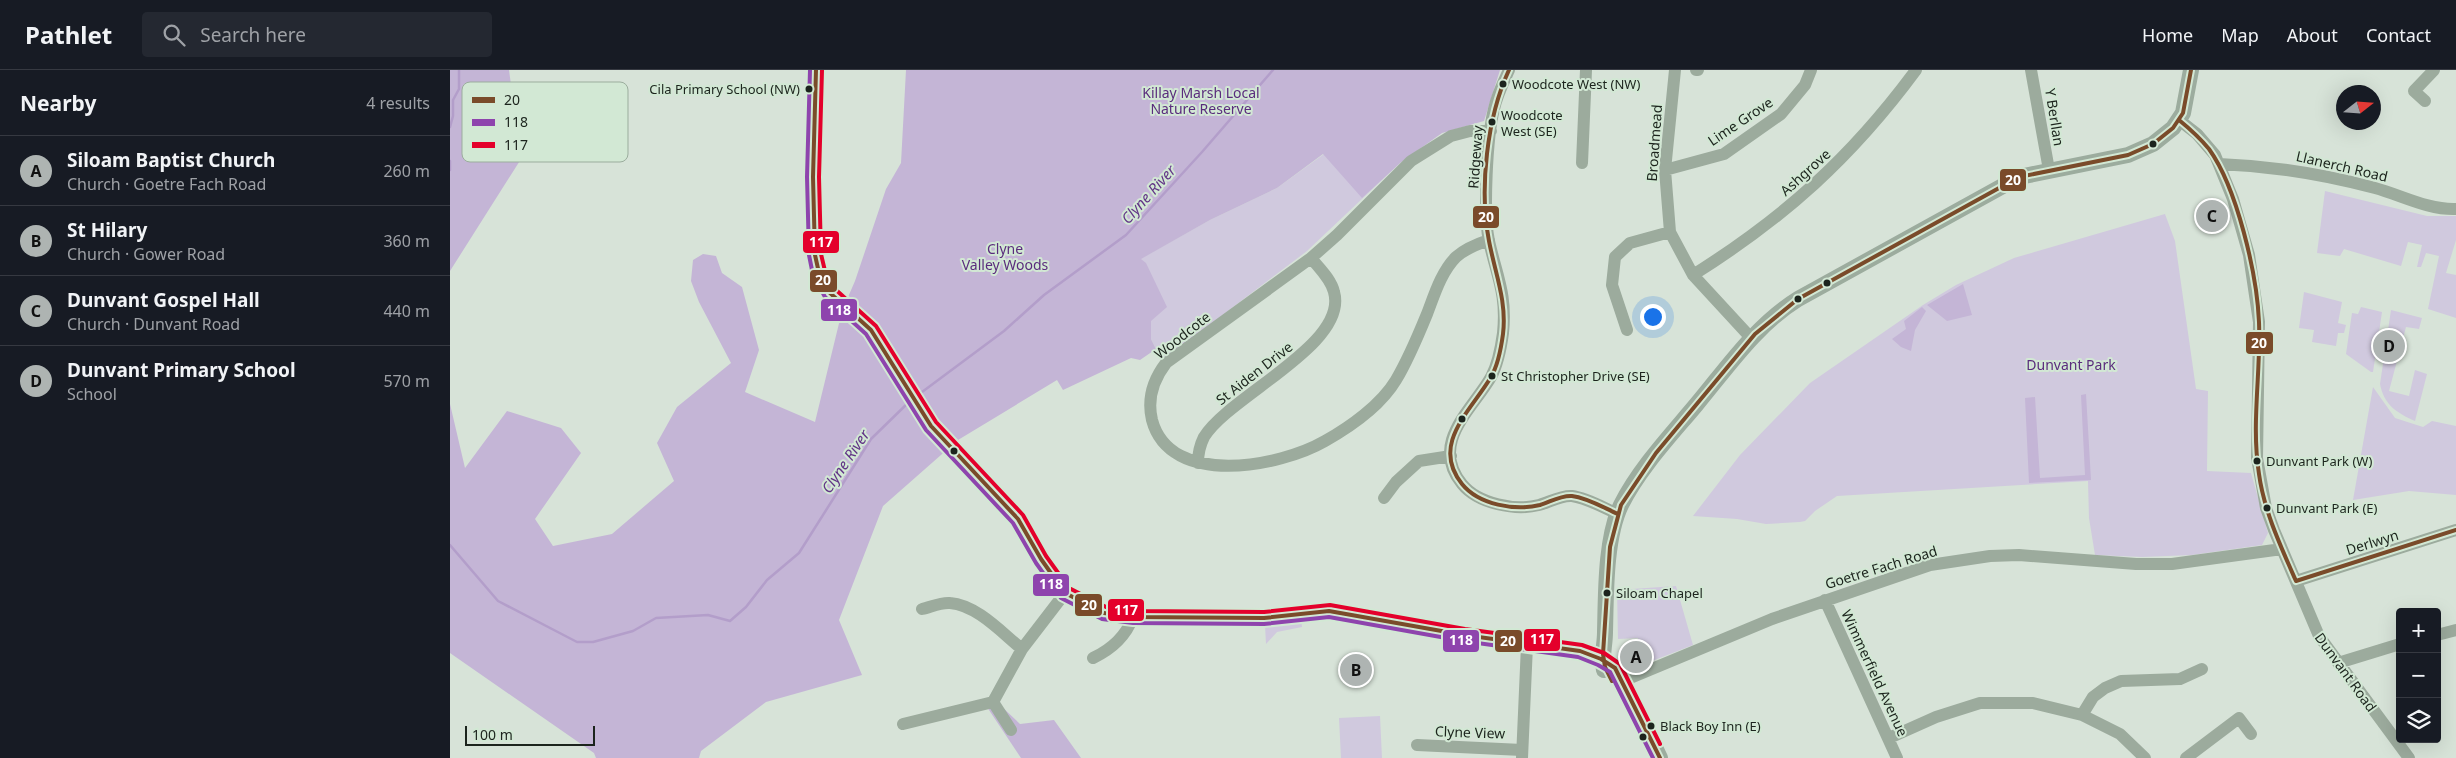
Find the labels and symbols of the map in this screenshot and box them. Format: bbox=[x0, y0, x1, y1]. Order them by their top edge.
place label: Woodcote West (NW) bbox=[1512, 75, 1640, 93]
marker: Woodcote West (NW) bbox=[1498, 79, 1508, 89]
place label: Cila Primary School (NW) bbox=[649, 80, 800, 98]
legend bbox=[462, 82, 628, 162]
park label: Killay Marsh Local Nature Reserve bbox=[1142, 83, 1260, 118]
marker: Cila Primary School (NW) bbox=[804, 84, 814, 94]
north arrow bbox=[2336, 85, 2381, 130]
street label: Y Berllan bbox=[2041, 87, 2069, 147]
text: 20 bbox=[504, 90, 520, 109]
street label: Lime Grove bbox=[1704, 92, 1776, 150]
street label: Broadmead bbox=[1642, 104, 1666, 182]
place label: Woodcote West (SE) bbox=[1501, 106, 1563, 140]
text: 118 bbox=[504, 112, 528, 131]
marker: Woodcote West (SE) bbox=[1487, 117, 1497, 127]
street label: Ridgeway bbox=[1463, 124, 1487, 189]
text: 117 bbox=[504, 135, 528, 154]
unlabelled marker bbox=[2148, 139, 2158, 149]
street label: Ashgrove bbox=[1776, 144, 1834, 200]
street label: Llanerch Road bbox=[2294, 146, 2390, 186]
water label: Clyne River bbox=[1116, 160, 1180, 228]
line badge: 20 bbox=[1999, 168, 2027, 192]
text: 20 bbox=[2005, 170, 2021, 189]
pin: C bbox=[2196, 197, 2228, 235]
line badge: 20 bbox=[1472, 205, 1500, 229]
text: 20 bbox=[1478, 207, 1494, 226]
line badge: 117 bbox=[802, 230, 840, 254]
text: 117 bbox=[809, 232, 833, 251]
park label: Clyne Valley Woods bbox=[962, 239, 1049, 274]
line badge: 20 bbox=[809, 269, 838, 293]
text: 20 bbox=[815, 270, 831, 289]
unlabelled marker bbox=[1822, 278, 1832, 288]
unlabelled marker bbox=[1793, 294, 1803, 304]
line badge: 118 bbox=[820, 298, 858, 322]
text: 118 bbox=[827, 300, 851, 319]
your location bbox=[1640, 304, 1666, 330]
street label: Woodcote bbox=[1150, 307, 1214, 363]
pin: D bbox=[2373, 327, 2405, 365]
line badge: 20 bbox=[2245, 331, 2274, 355]
text: 20 bbox=[2251, 333, 2267, 352]
street label: St Aiden Drive bbox=[1212, 337, 1296, 409]
park label: Dunvant Park bbox=[2026, 355, 2116, 374]
place label: St Christopher Drive (SE) bbox=[1501, 367, 1650, 385]
marker: St Christopher Drive (SE) bbox=[1487, 371, 1497, 381]
unlabelled marker bbox=[1457, 414, 1467, 424]
water label: Clyne River bbox=[816, 424, 874, 497]
unlabelled marker bbox=[949, 446, 959, 456]
place label: Dunvant Park (W) bbox=[2266, 452, 2372, 470]
marker: Dunvant Park (W) bbox=[2252, 456, 2262, 466]
place label: Dunvant Park (E) bbox=[2276, 499, 2378, 517]
marker: Dunvant Park (E) bbox=[2262, 503, 2272, 513]
street label: Derlwyn bbox=[2343, 525, 2401, 559]
street label: Goetre Fach Road bbox=[1823, 541, 1939, 593]
line badge: 118 bbox=[1032, 573, 1070, 597]
text: 118 bbox=[1039, 574, 1063, 593]
place label: Siloam Chapel bbox=[1616, 584, 1703, 602]
marker: Siloam Chapel bbox=[1602, 588, 1612, 598]
line badge: 20 bbox=[1074, 593, 1103, 617]
text: 20 bbox=[1081, 595, 1097, 614]
line badge: 117 bbox=[1107, 598, 1145, 622]
text: 117 bbox=[1114, 600, 1138, 619]
street label: Wimmerfield Avenue bbox=[1837, 607, 1913, 740]
line badge: 117 bbox=[1523, 628, 1561, 652]
line badge: 118 bbox=[1442, 629, 1480, 653]
line badge: 20 bbox=[1494, 629, 1523, 653]
text: 117 bbox=[1530, 629, 1554, 648]
street label: Dunvant Road bbox=[2311, 629, 2381, 715]
text: 118 bbox=[1449, 630, 1473, 649]
text: 20 bbox=[1500, 631, 1516, 650]
pin: A bbox=[1620, 638, 1652, 676]
pin: B bbox=[1340, 651, 1372, 689]
place label: Black Boy Inn (E) bbox=[1660, 717, 1761, 735]
street label: Clyne View bbox=[1434, 721, 1506, 743]
marker: Black Boy Inn (E) bbox=[1646, 721, 1656, 731]
scale bar bbox=[465, 723, 595, 746]
unlabelled marker bbox=[1638, 732, 1648, 742]

